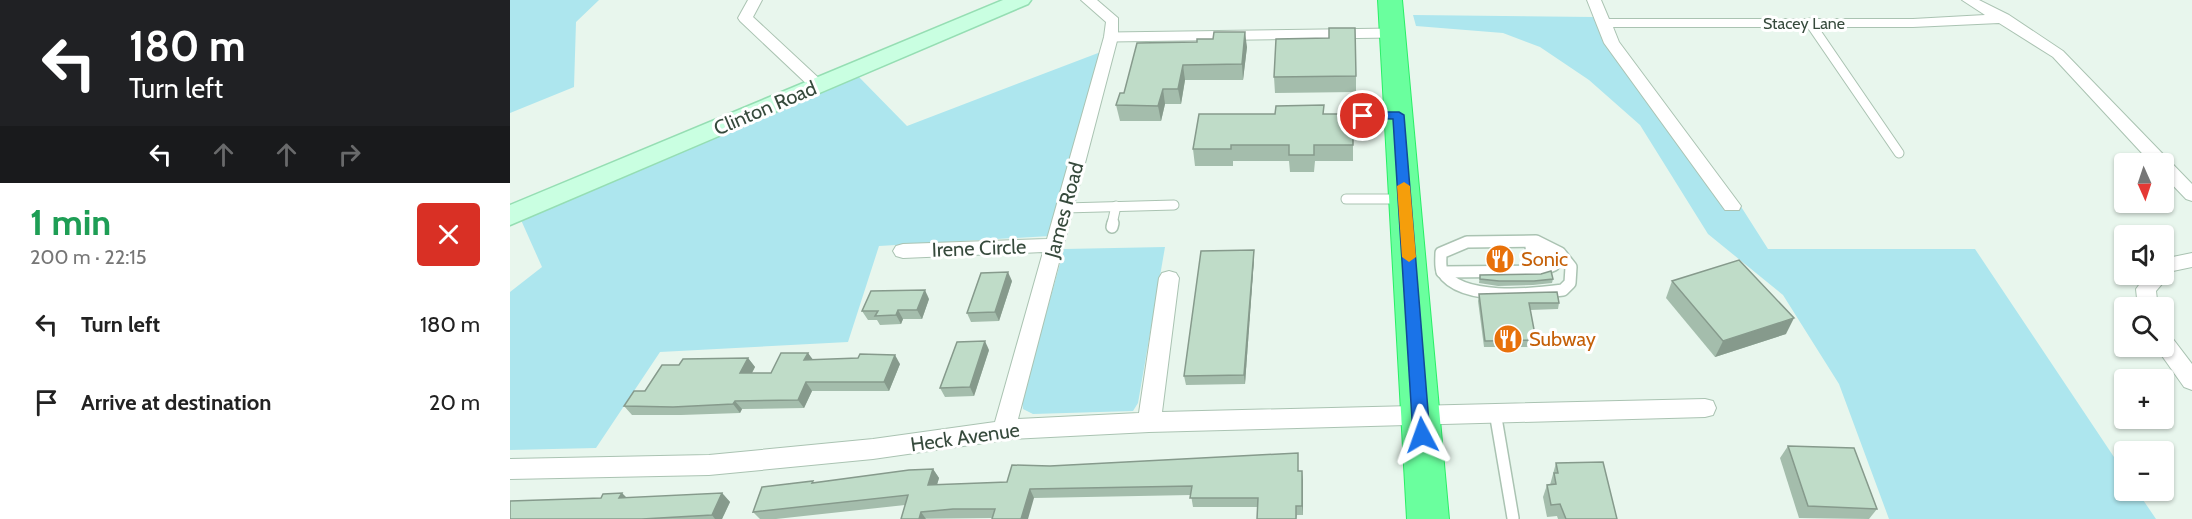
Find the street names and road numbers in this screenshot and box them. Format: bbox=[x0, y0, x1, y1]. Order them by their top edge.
street label: Stacey Lane bbox=[1763, 14, 1845, 33]
street label: Clinton Road bbox=[710, 76, 820, 140]
street label: James Road bbox=[1039, 159, 1088, 262]
street label: Irene Circle bbox=[931, 234, 1027, 262]
street label: Heck Avenue bbox=[909, 417, 1021, 457]

